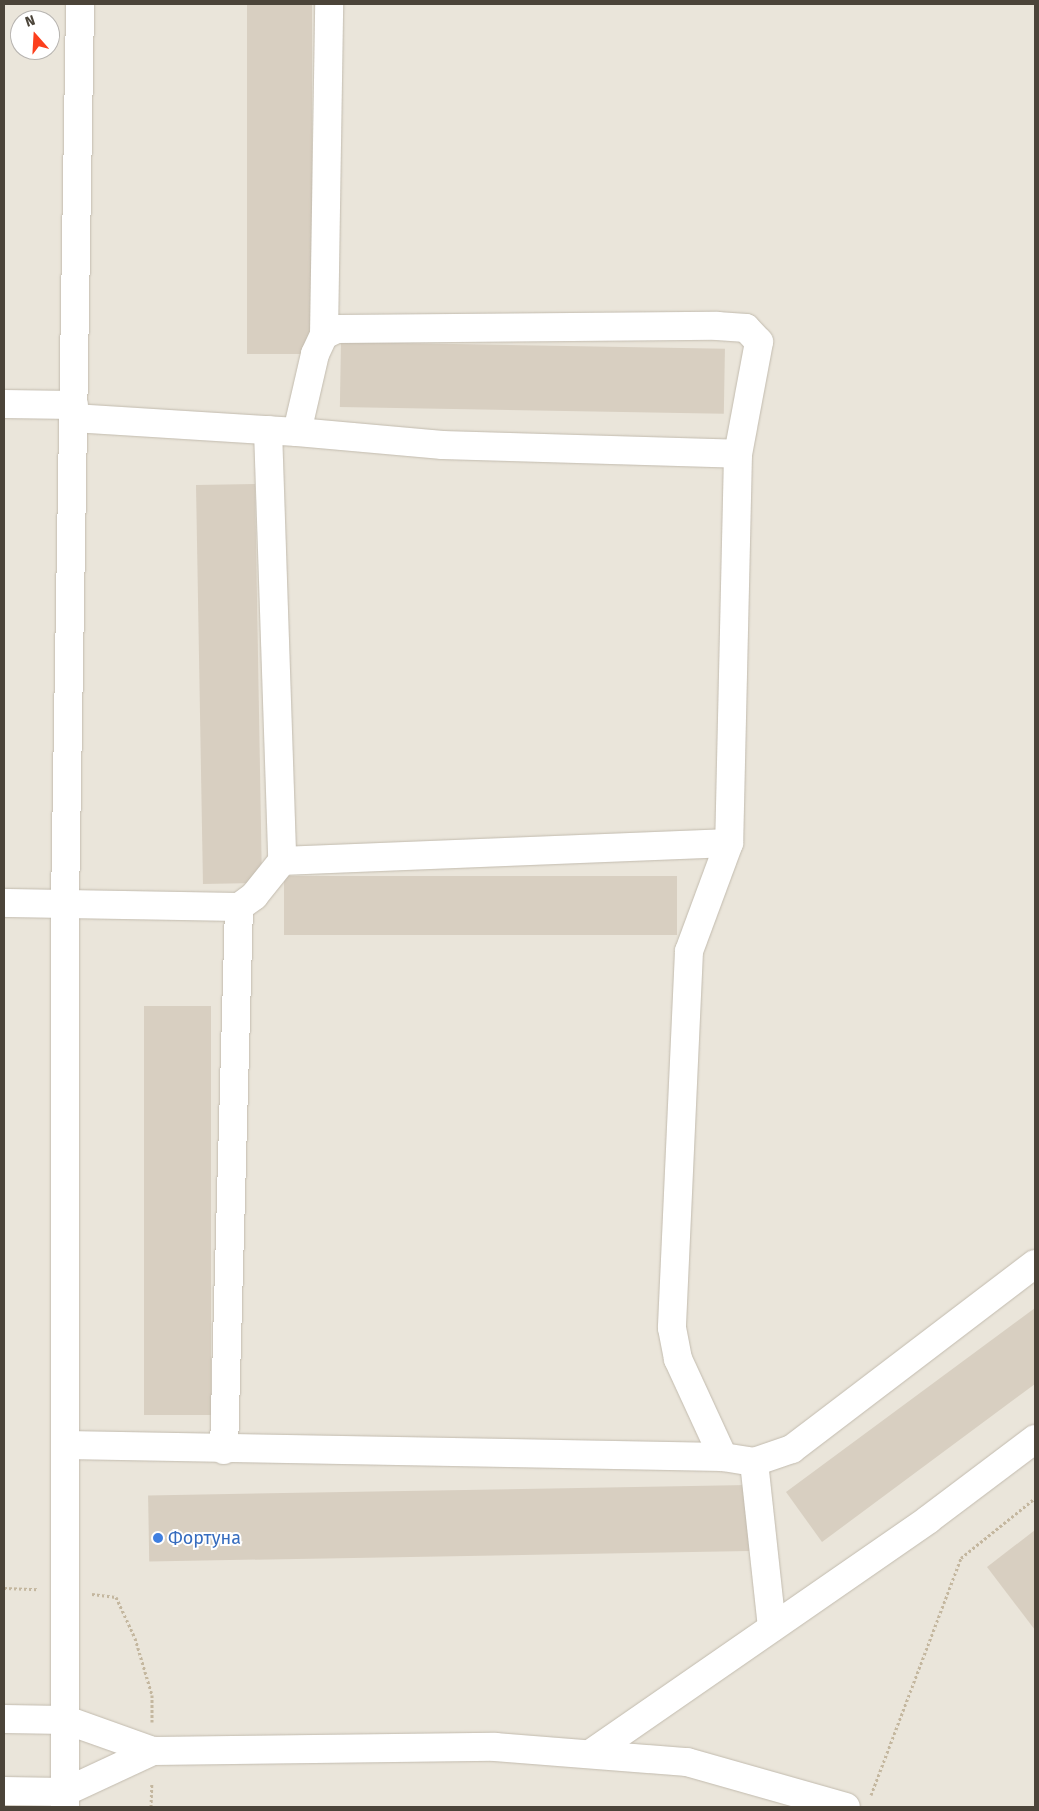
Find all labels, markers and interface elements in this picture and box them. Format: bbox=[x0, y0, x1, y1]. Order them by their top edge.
north arrow bbox=[10, 10, 60, 60]
text: N bbox=[23, 12, 37, 31]
place label: Фортуна bbox=[168, 1527, 241, 1549]
marker: Фортуна bbox=[152, 1532, 164, 1544]

